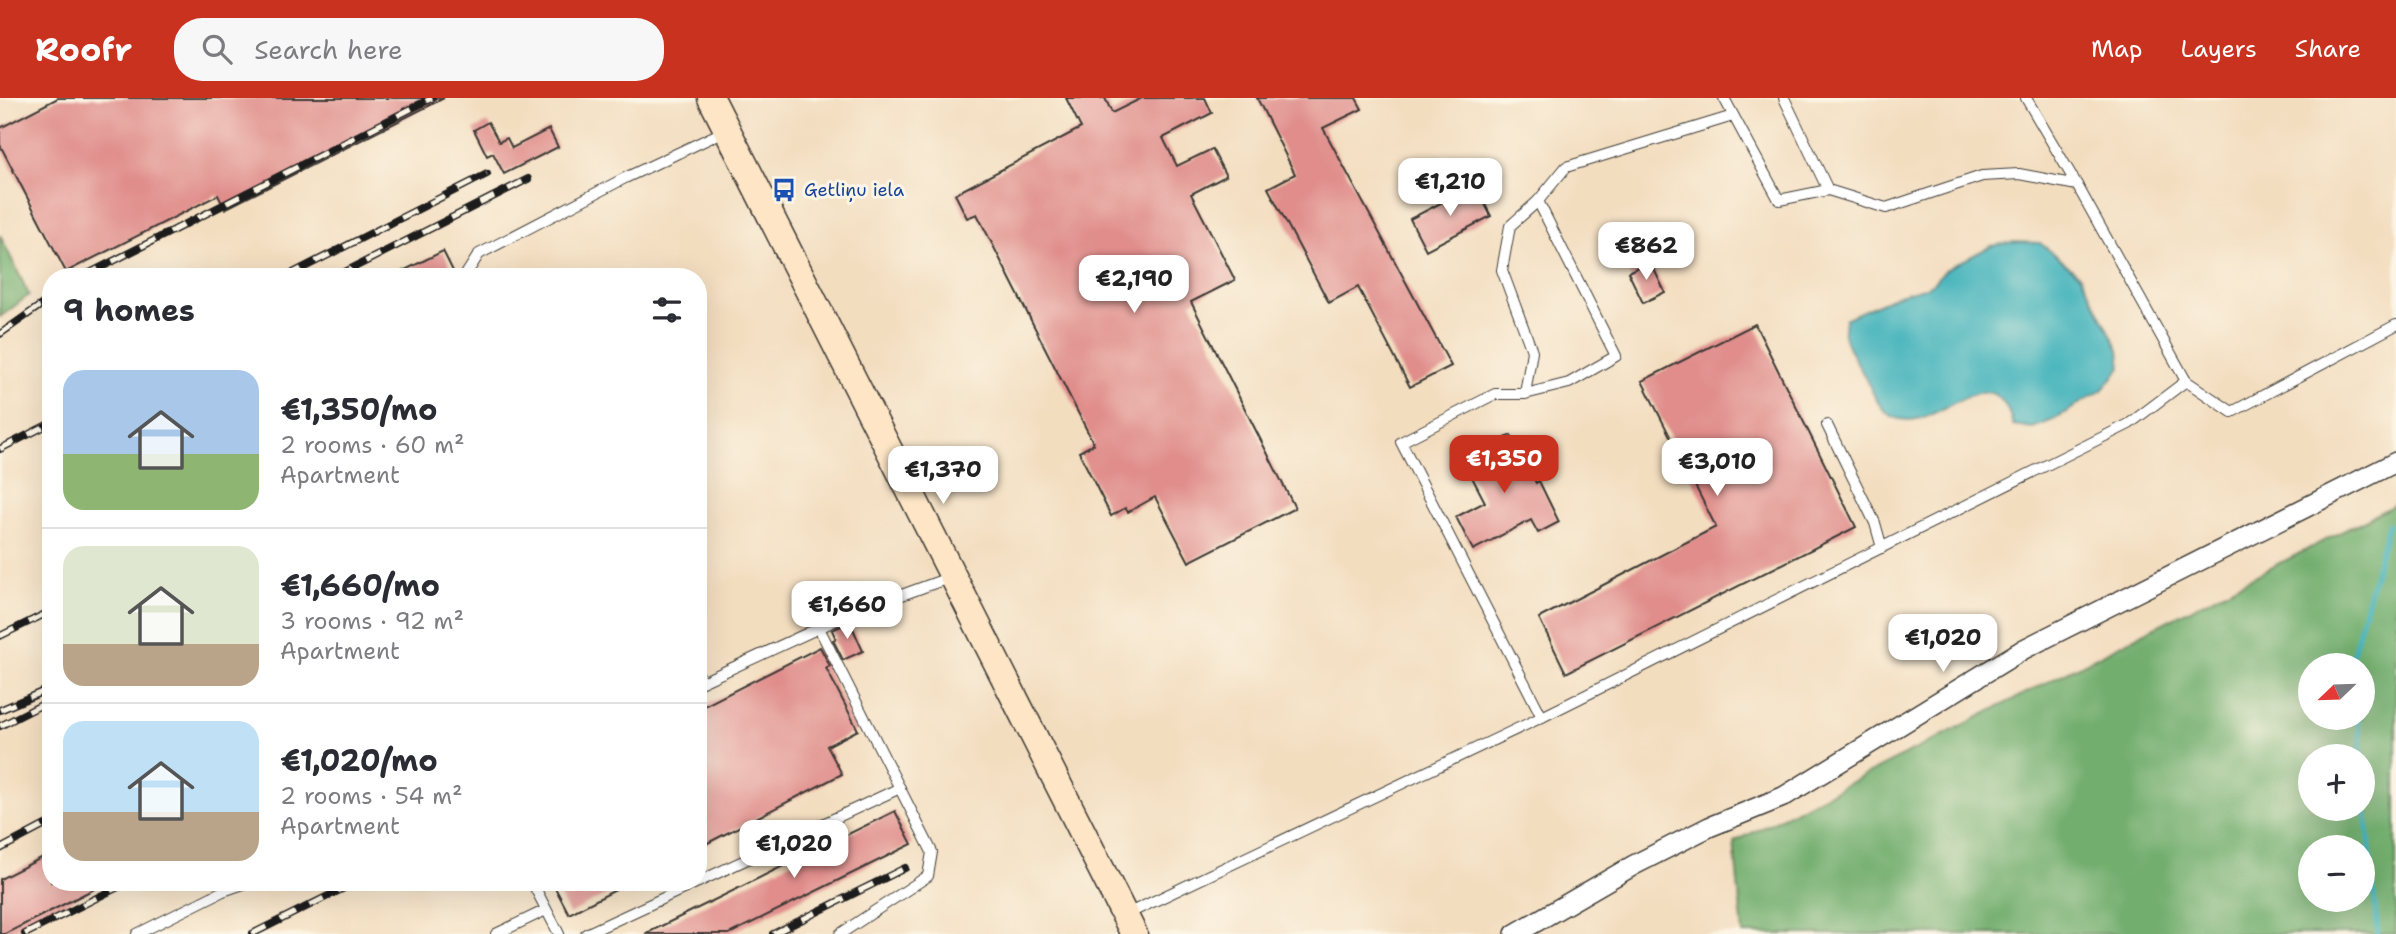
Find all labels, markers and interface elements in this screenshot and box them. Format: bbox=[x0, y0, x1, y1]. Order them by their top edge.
search box bbox=[174, 18, 664, 81]
text: Roofr bbox=[35, 27, 132, 72]
icon: search bbox=[198, 30, 236, 68]
text: Search here bbox=[254, 32, 403, 67]
text: Map bbox=[2091, 33, 2142, 65]
text: Layers bbox=[2180, 33, 2257, 65]
text: Share bbox=[2295, 33, 2361, 65]
pin: €1,210 bbox=[1393, 158, 1507, 218]
text: €1,210 bbox=[1414, 166, 1486, 196]
bus stop icon: Getliņu iela bbox=[770, 176, 798, 204]
place label: Getliņu iela bbox=[804, 178, 904, 202]
pin: €862 bbox=[1605, 222, 1687, 282]
text: €862 bbox=[1614, 230, 1678, 260]
pin: €2,190 bbox=[1077, 256, 1191, 315]
text: €2,190 bbox=[1095, 263, 1173, 293]
text: 9 homes bbox=[63, 290, 195, 331]
icon: filters bbox=[648, 291, 686, 329]
text: €1,350/mo bbox=[280, 389, 437, 430]
icon: home bbox=[119, 398, 203, 482]
text: 2 rooms · 60 m² bbox=[280, 430, 465, 460]
pin: €1,350 bbox=[1447, 436, 1561, 495]
pin: €3,010 bbox=[1660, 438, 1774, 498]
text: €1,350 bbox=[1466, 443, 1542, 473]
pin: €1,370 bbox=[886, 446, 1000, 506]
text: €3,010 bbox=[1678, 446, 1756, 476]
text: €1,370 bbox=[904, 454, 982, 484]
text: Apartment bbox=[280, 460, 400, 490]
text: €1,660/mo bbox=[280, 565, 440, 606]
icon: home bbox=[119, 574, 203, 658]
pin: €1,660 bbox=[790, 582, 904, 641]
text: €1,660 bbox=[808, 589, 886, 619]
text: 3 rooms · 92 m² bbox=[280, 606, 464, 636]
pin: €1,020 bbox=[1886, 614, 2000, 674]
text: €1,020 bbox=[1904, 622, 1982, 652]
text: Apartment bbox=[280, 636, 400, 666]
north arrow bbox=[2298, 653, 2375, 730]
map controls bbox=[2298, 653, 2375, 912]
text: €1,020/mo bbox=[280, 740, 438, 781]
button: + bbox=[2298, 744, 2375, 821]
icon: home bbox=[119, 749, 203, 833]
text: 2 rooms · 54 m² bbox=[280, 781, 463, 811]
text: Apartment bbox=[280, 811, 400, 841]
pin: €1,020 bbox=[737, 820, 851, 880]
text: €1,020 bbox=[755, 828, 833, 858]
button: − bbox=[2298, 835, 2375, 912]

